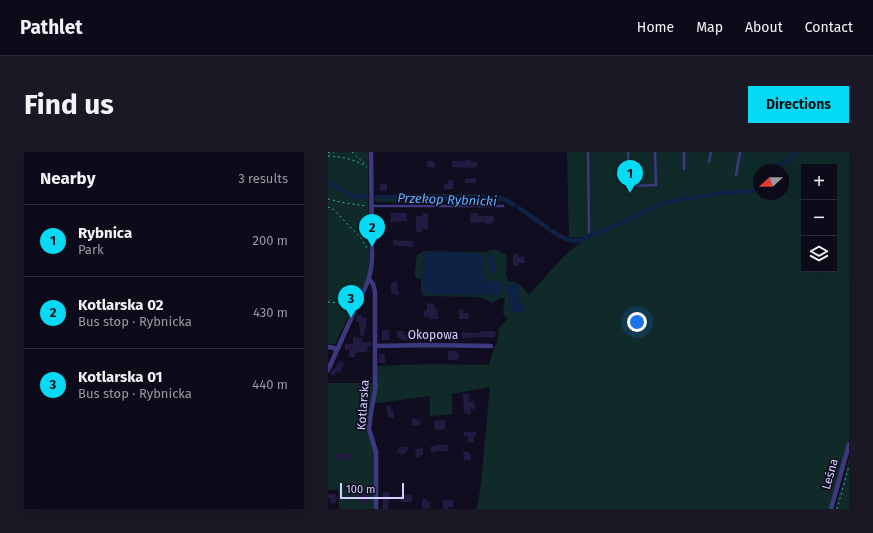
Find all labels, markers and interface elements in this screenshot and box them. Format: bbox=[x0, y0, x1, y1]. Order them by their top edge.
text: Pathlet bbox=[20, 16, 83, 39]
text: Home bbox=[637, 19, 674, 36]
text: Map bbox=[696, 19, 723, 36]
text: About bbox=[745, 19, 783, 36]
text: Contact bbox=[805, 19, 853, 36]
button: Directions bbox=[748, 86, 849, 123]
text: Find us bbox=[24, 88, 114, 121]
pin: 1 bbox=[617, 160, 643, 193]
north arrow bbox=[753, 164, 789, 200]
map controls bbox=[801, 164, 837, 272]
button: + bbox=[801, 164, 837, 200]
text: Nearby bbox=[40, 168, 95, 189]
text: 3 results bbox=[238, 171, 288, 186]
water label: Przekop Rybnicki bbox=[397, 190, 497, 209]
button: − bbox=[801, 200, 837, 236]
pin: 2 bbox=[359, 214, 385, 247]
text: Rybnica bbox=[78, 224, 132, 242]
text: 1 bbox=[50, 233, 56, 248]
text: 200 m bbox=[252, 233, 288, 248]
button: layers bbox=[801, 236, 837, 272]
text: Park bbox=[78, 242, 104, 257]
pin: 3 bbox=[338, 285, 364, 318]
text: Kotlarska 02 bbox=[78, 296, 164, 314]
text: 2 bbox=[50, 305, 56, 320]
text: 430 m bbox=[253, 305, 288, 320]
your location bbox=[627, 312, 647, 332]
text: Bus stop · Rybnicka bbox=[78, 314, 192, 329]
street label: Okopowa bbox=[408, 328, 458, 342]
text: Kotlarska 01 bbox=[78, 368, 163, 386]
text: 3 bbox=[50, 377, 56, 392]
text: 440 m bbox=[252, 377, 288, 392]
street label: Kotlarska bbox=[354, 379, 372, 431]
text: Bus stop · Rybnicka bbox=[78, 386, 192, 401]
street label: Leśna bbox=[819, 457, 841, 491]
scale bar bbox=[340, 481, 404, 500]
text: 100 m bbox=[346, 483, 375, 496]

